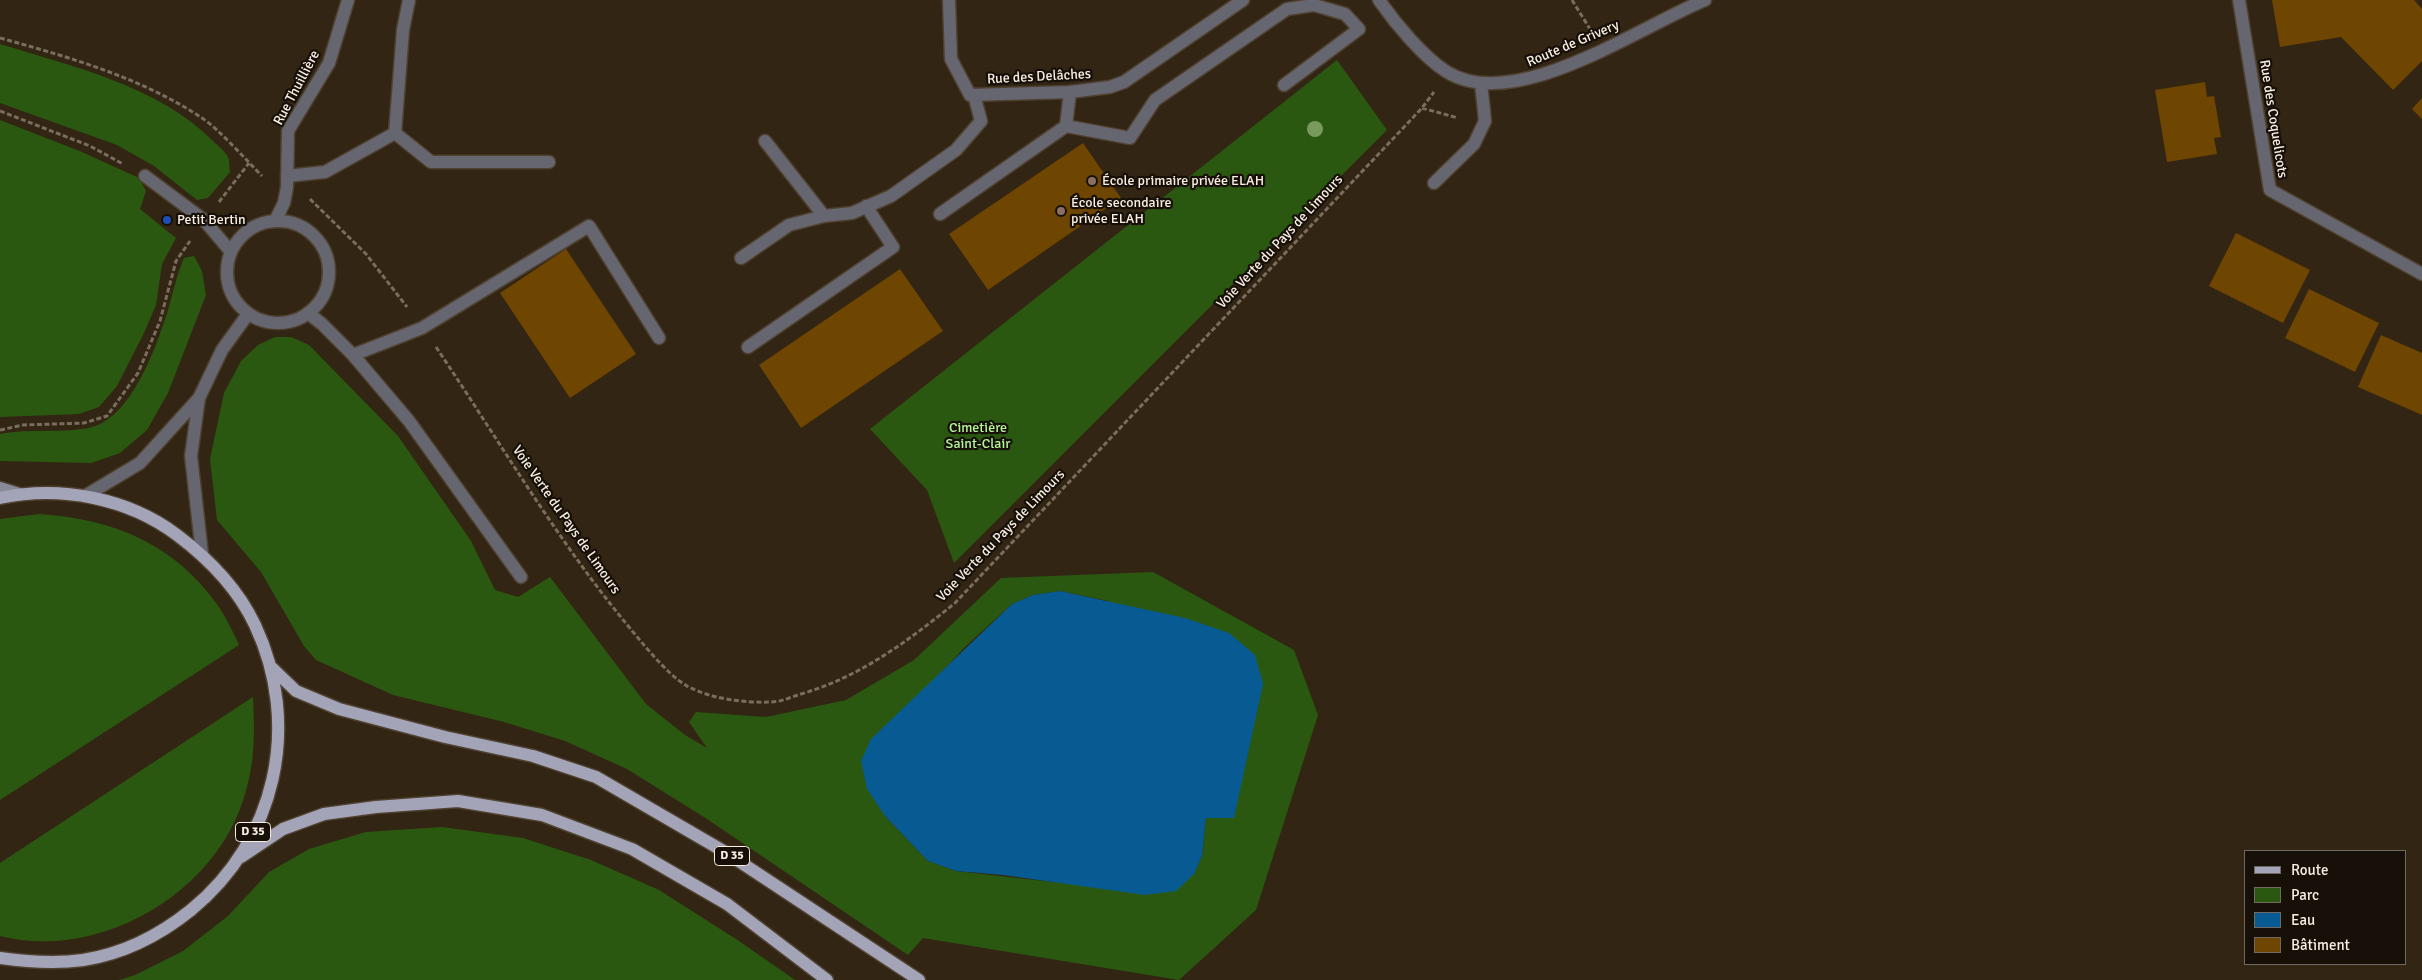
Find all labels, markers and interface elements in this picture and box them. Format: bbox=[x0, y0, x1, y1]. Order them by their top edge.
street label: Route de Grivery bbox=[1524, 17, 1622, 71]
street label: Rue Thuillière bbox=[270, 48, 324, 128]
street label: Rue des Coquelicots bbox=[2255, 59, 2291, 179]
street label: Rue des Delâches bbox=[987, 66, 1091, 88]
street label: Voie Verte du Pays de Limours bbox=[1213, 171, 1347, 313]
place label: École primaire privée ELAH bbox=[1102, 173, 1264, 189]
marker: École primaire privée ELAH bbox=[1086, 175, 1098, 187]
place label: École secondaire privée ELAH bbox=[1071, 195, 1171, 228]
marker: École secondaire privée ELAH bbox=[1055, 205, 1067, 217]
place label: Petit Bertin bbox=[177, 212, 246, 228]
marker: Petit Bertin bbox=[161, 214, 173, 226]
park label: Cimetière Saint-Clair bbox=[946, 420, 1010, 452]
street label: Voie Verte du Pays de Limours bbox=[508, 443, 624, 597]
street label: Voie Verte du Pays de Limours bbox=[933, 466, 1069, 606]
road number: D 35 bbox=[236, 822, 270, 842]
road number: D 35 bbox=[714, 846, 750, 866]
legend bbox=[2244, 850, 2407, 965]
text: Route bbox=[2291, 861, 2328, 879]
text: Parc bbox=[2291, 886, 2319, 904]
text: Eau bbox=[2291, 911, 2315, 929]
text: Bâtiment bbox=[2291, 936, 2350, 954]

